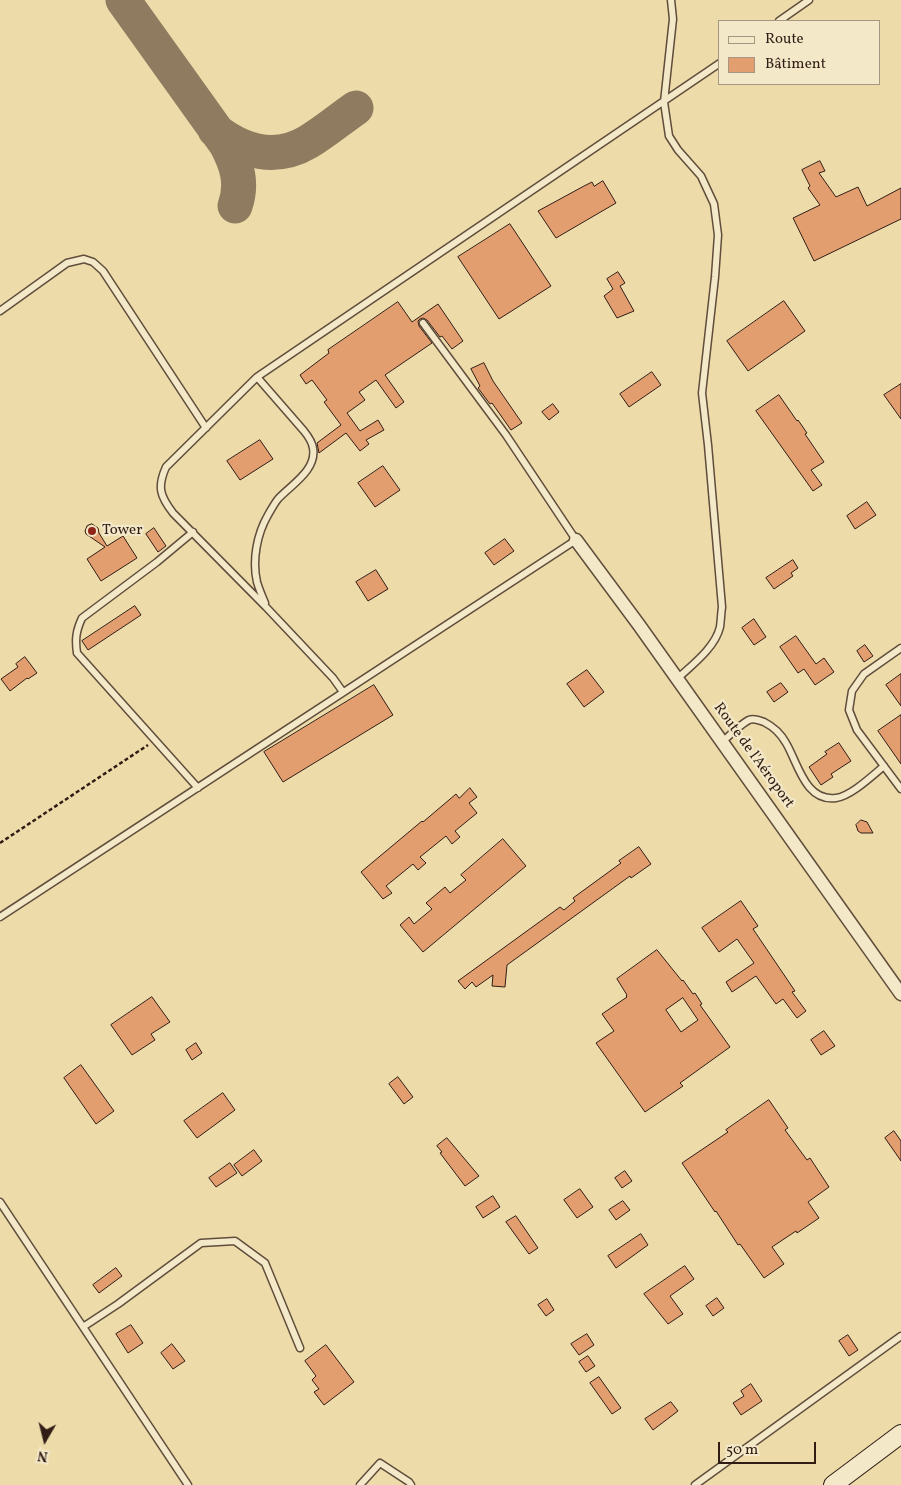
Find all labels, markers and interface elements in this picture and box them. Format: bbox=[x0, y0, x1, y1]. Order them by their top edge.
legend bbox=[718, 20, 881, 85]
text: Route bbox=[765, 29, 804, 50]
text: Bâtiment bbox=[765, 54, 826, 75]
place label: Tower bbox=[102, 522, 142, 540]
marker: Tower bbox=[86, 525, 98, 537]
street label: Route de l'Aéroport bbox=[709, 700, 797, 812]
north arrow bbox=[20, 1415, 70, 1465]
scale bar bbox=[721, 1432, 818, 1464]
text: 50 m bbox=[726, 1440, 758, 1461]
text: N bbox=[36, 1445, 49, 1465]

